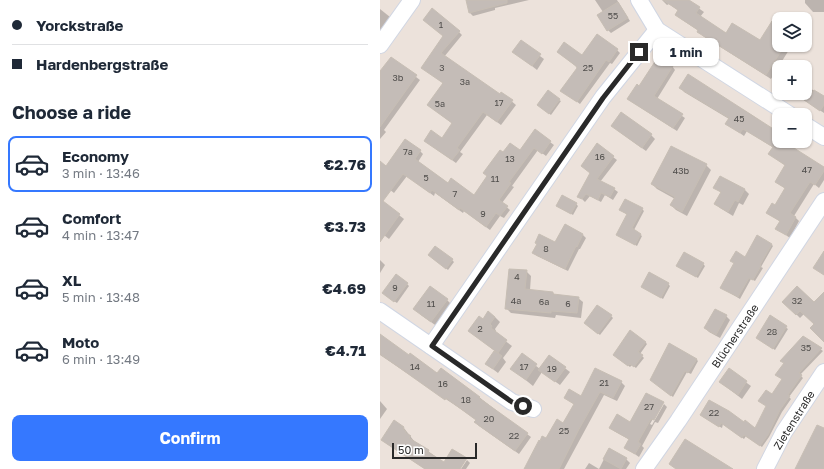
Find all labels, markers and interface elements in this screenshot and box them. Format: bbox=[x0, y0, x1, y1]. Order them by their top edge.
house number: 55 bbox=[608, 10, 618, 21]
map controls bbox=[772, 12, 812, 148]
button: layers bbox=[772, 12, 812, 52]
text: Yorckstraße bbox=[36, 16, 123, 34]
house number: 1 bbox=[439, 19, 444, 30]
callout: 1 min bbox=[653, 38, 719, 66]
route end bbox=[630, 43, 648, 61]
text: 1 min bbox=[670, 44, 702, 60]
text: Hardenbergstraße bbox=[36, 55, 168, 73]
button: + bbox=[772, 60, 812, 100]
house number: 3 bbox=[439, 62, 445, 73]
house number: 25 bbox=[583, 62, 593, 73]
house number: 3b bbox=[393, 72, 404, 83]
house number: 3a bbox=[460, 76, 470, 87]
house number: 17 bbox=[494, 97, 504, 108]
house number: 5a bbox=[435, 98, 445, 109]
text: Choose a ride bbox=[12, 101, 131, 123]
button: − bbox=[772, 108, 812, 148]
house number: 45 bbox=[734, 113, 744, 124]
icon: car bbox=[14, 146, 50, 182]
house number: 7a bbox=[403, 146, 413, 157]
text: Economy bbox=[62, 147, 129, 165]
house number: 16 bbox=[595, 151, 605, 162]
house number: 13 bbox=[505, 153, 515, 164]
text: €2.76 bbox=[324, 155, 366, 173]
house number: 47 bbox=[802, 164, 812, 175]
text: 3 min · 13:46 bbox=[62, 165, 140, 181]
house number: 43b bbox=[673, 165, 690, 176]
house number: 5 bbox=[423, 172, 429, 183]
house number: 11 bbox=[491, 173, 500, 184]
house number: 7 bbox=[453, 188, 458, 199]
icon: car bbox=[14, 208, 50, 244]
house number: 9 bbox=[480, 208, 486, 219]
text: Comfort bbox=[62, 209, 121, 227]
text: €3.73 bbox=[324, 217, 366, 235]
text: 4 min · 13:47 bbox=[62, 227, 139, 243]
house number: 8 bbox=[543, 243, 549, 254]
icon: car bbox=[14, 270, 50, 306]
text: XL bbox=[62, 271, 81, 289]
house number: 4 bbox=[514, 271, 520, 282]
text: €4.69 bbox=[322, 279, 366, 297]
house number: 9 bbox=[392, 282, 398, 293]
text: 5 min · 13:48 bbox=[62, 289, 140, 305]
house number: 4a bbox=[511, 295, 521, 306]
house number: 32 bbox=[792, 295, 802, 306]
house number: 6a bbox=[539, 296, 549, 307]
house number: 11 bbox=[427, 298, 436, 309]
house number: 6 bbox=[565, 298, 571, 309]
street label: Blücherstraße bbox=[708, 301, 761, 370]
house number: 2 bbox=[477, 323, 483, 334]
house number: 28 bbox=[767, 326, 777, 337]
icon: car bbox=[14, 332, 50, 368]
text: Moto bbox=[62, 333, 99, 351]
text: €4.71 bbox=[325, 341, 366, 359]
house number: 35 bbox=[801, 342, 811, 353]
text: 6 min · 13:49 bbox=[62, 351, 140, 367]
house number: 14 bbox=[410, 361, 420, 372]
house number: 17 bbox=[519, 361, 529, 372]
house number: 19 bbox=[547, 363, 557, 374]
house number: 21 bbox=[599, 377, 609, 388]
house number: 16 bbox=[438, 378, 448, 389]
street label: Zietenstraße bbox=[770, 388, 817, 452]
house number: 18 bbox=[461, 394, 471, 405]
route start bbox=[514, 397, 532, 415]
house number: 27 bbox=[644, 401, 654, 412]
house number: 22 bbox=[709, 407, 719, 418]
house number: 20 bbox=[484, 413, 495, 424]
button: Confirm bbox=[12, 415, 368, 461]
house number: 25 bbox=[559, 425, 569, 436]
house number: 22 bbox=[509, 430, 519, 441]
scale bar bbox=[392, 441, 477, 460]
text: 50 m bbox=[398, 443, 424, 456]

